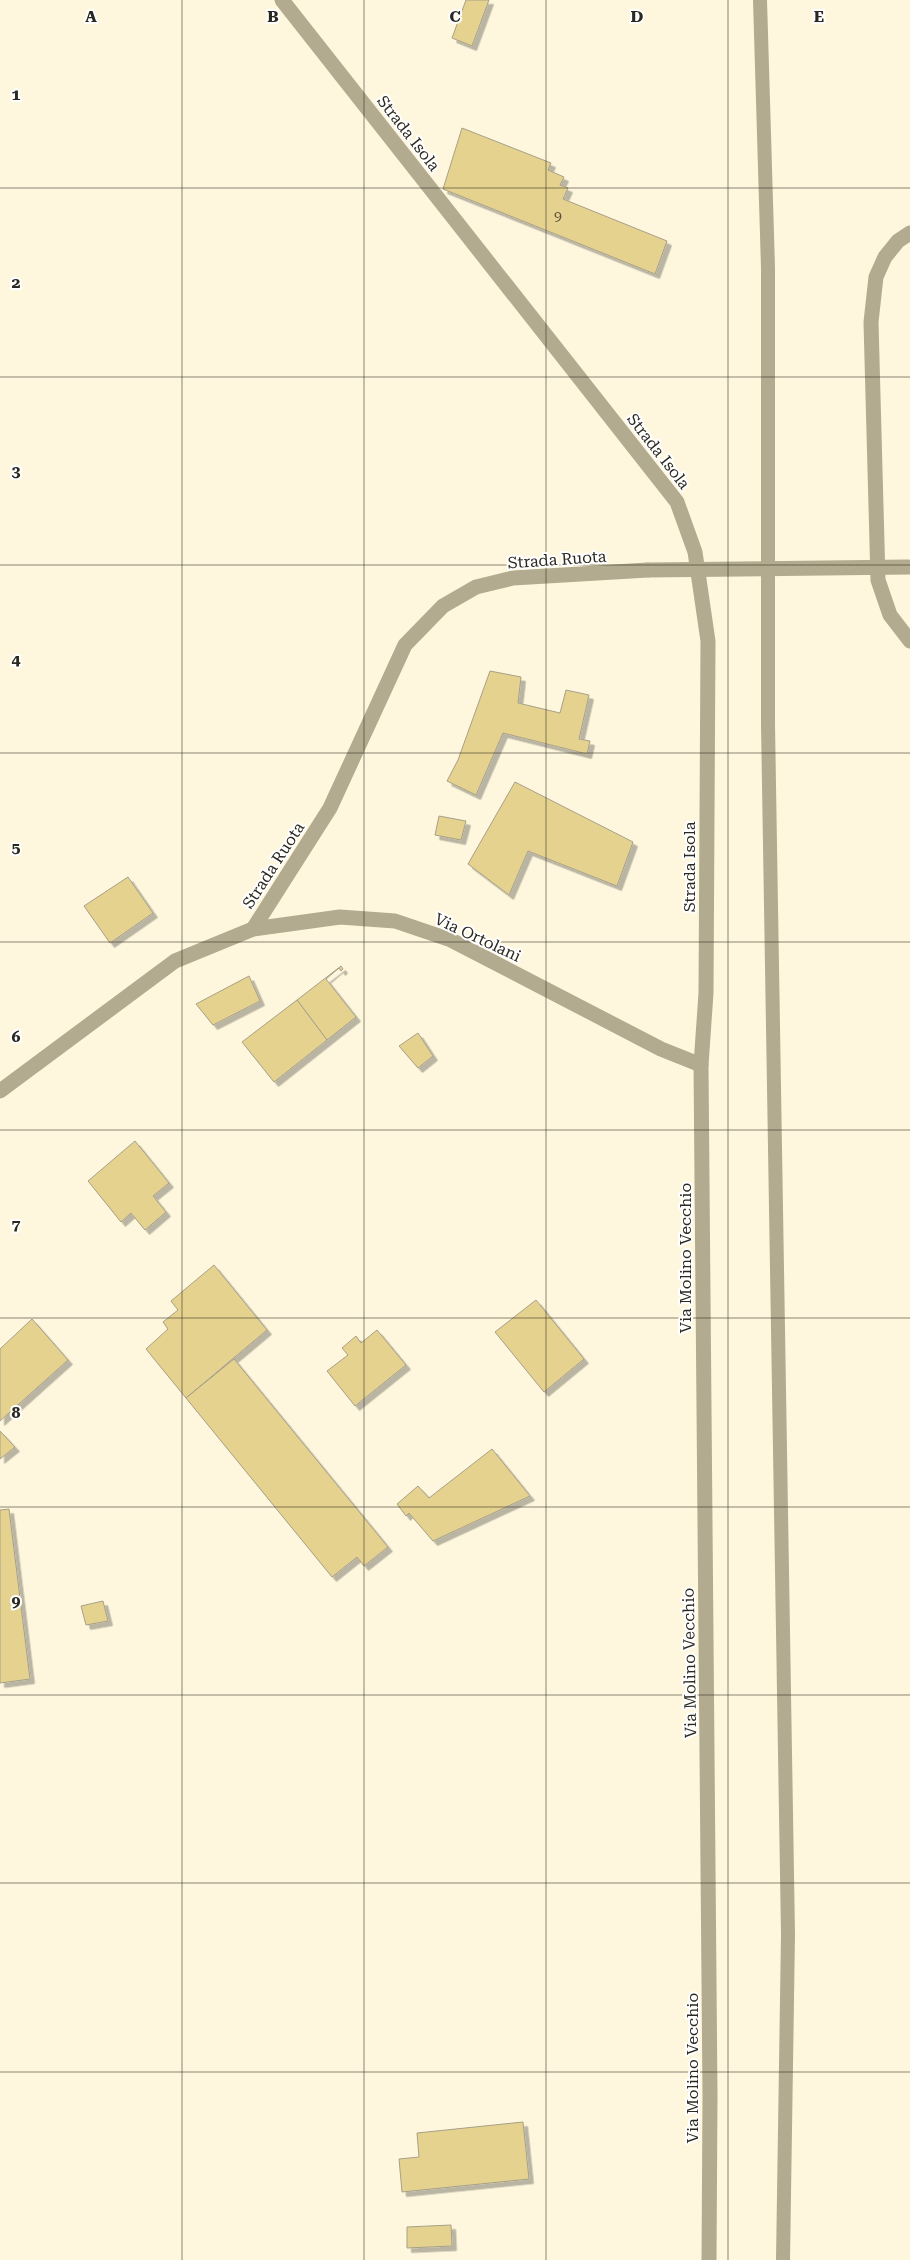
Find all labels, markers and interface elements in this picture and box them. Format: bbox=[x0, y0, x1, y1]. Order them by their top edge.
text: A bbox=[85, 7, 97, 26]
text: B bbox=[267, 7, 279, 26]
text: C bbox=[449, 7, 461, 26]
text: D bbox=[631, 7, 644, 26]
text: E bbox=[814, 7, 824, 26]
text: 1 bbox=[12, 85, 21, 104]
street label: Strada Isola bbox=[373, 92, 444, 175]
house number: 9 bbox=[554, 208, 562, 224]
text: 2 bbox=[12, 273, 21, 292]
street label: Strada Isola bbox=[623, 410, 694, 493]
text: 3 bbox=[12, 462, 21, 481]
street label: Strada Ruota bbox=[507, 547, 607, 572]
text: 4 bbox=[12, 650, 21, 669]
street label: Strada Ruota bbox=[239, 818, 309, 912]
street label: Strada Isola bbox=[680, 821, 699, 912]
text: 5 bbox=[12, 838, 21, 857]
street label: Via Ortolani bbox=[432, 909, 524, 966]
text: 6 bbox=[12, 1027, 21, 1046]
street label: Via Molino Vecchio bbox=[676, 1183, 695, 1333]
text: 7 bbox=[12, 1215, 21, 1234]
text: 8 bbox=[12, 1403, 21, 1422]
street label: Via Molino Vecchio bbox=[679, 1587, 700, 1738]
text: 9 bbox=[12, 1592, 21, 1611]
street label: Via Molino Vecchio bbox=[683, 1993, 702, 2143]

